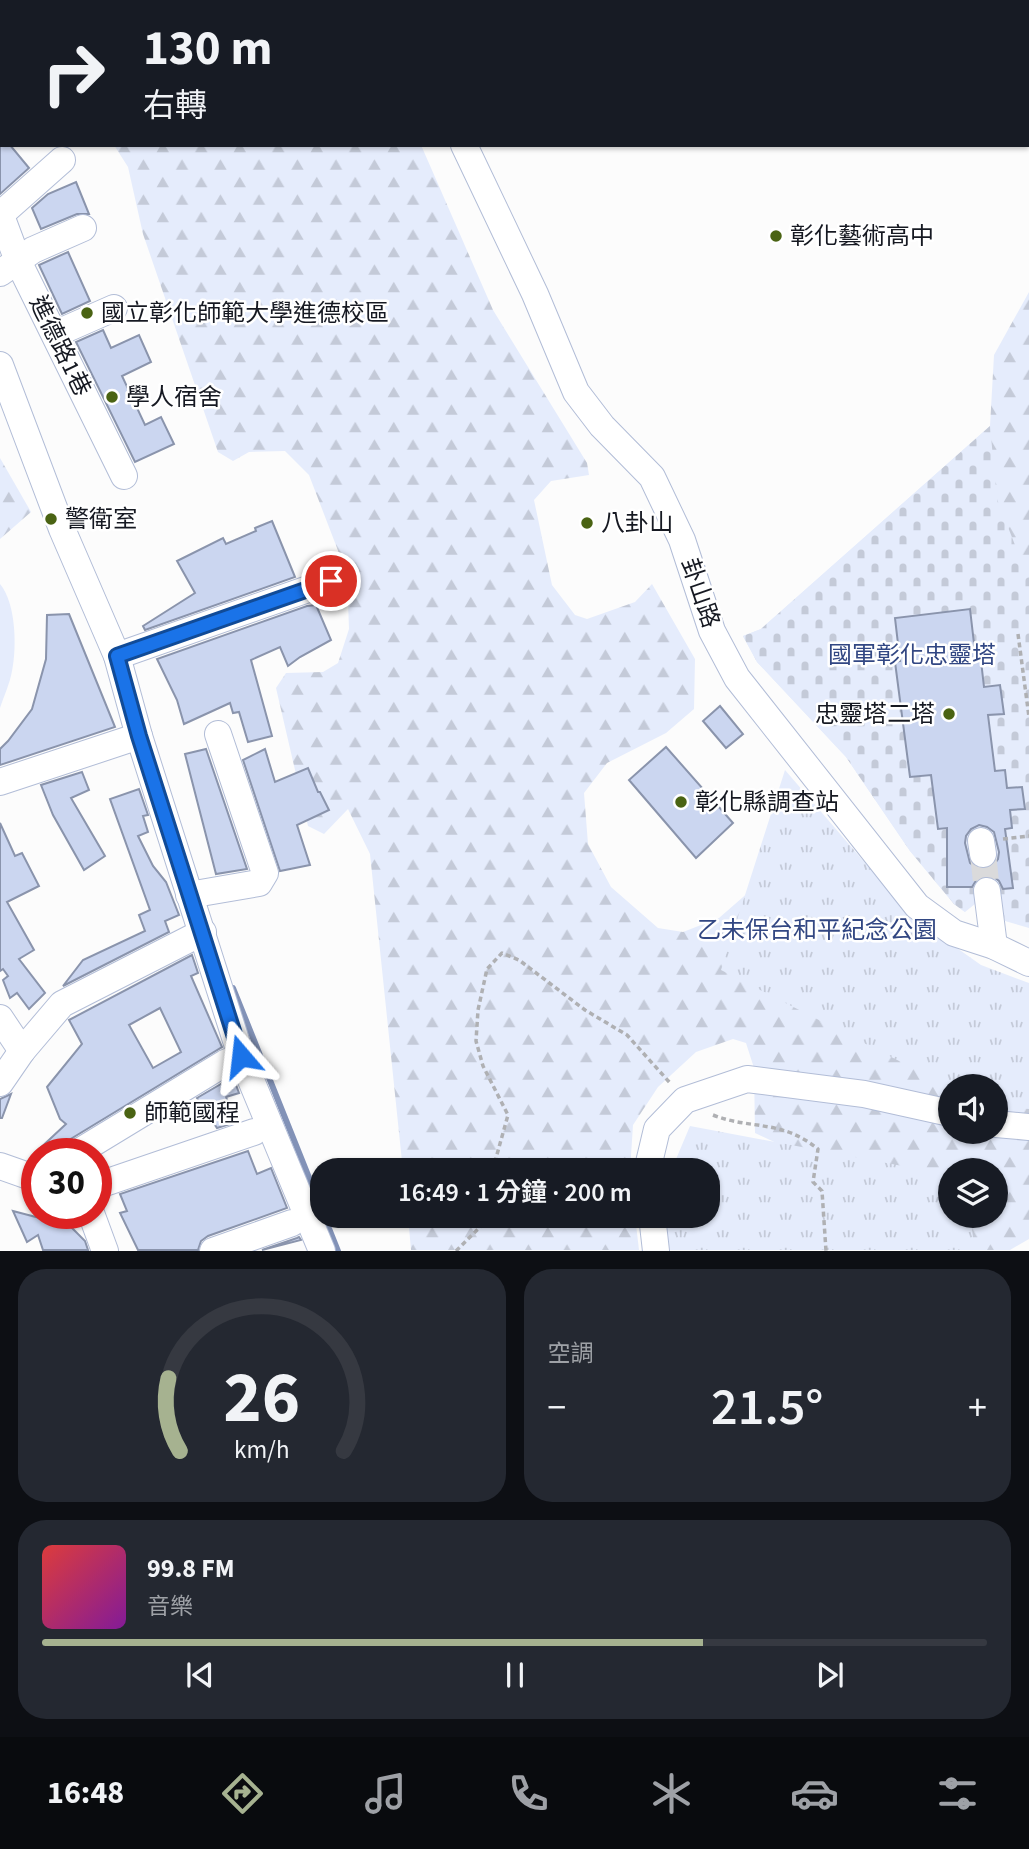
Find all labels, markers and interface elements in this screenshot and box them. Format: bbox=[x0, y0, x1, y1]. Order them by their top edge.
text: 130 m bbox=[143, 14, 272, 84]
icon: right bbox=[28, 28, 119, 119]
text: 右轉 bbox=[143, 83, 207, 129]
place label: 彰化藝術高中 bbox=[790, 219, 934, 254]
marker: 彰化藝術高中 bbox=[768, 228, 784, 244]
street label: 進德路1巷 bbox=[21, 290, 99, 402]
place label: 國立彰化師範大學進德校區 bbox=[101, 296, 389, 331]
marker: 國立彰化師範大學進德校區 bbox=[79, 305, 95, 321]
place label: 學人宿舍 bbox=[126, 380, 222, 415]
marker: 學人宿舍 bbox=[104, 389, 120, 405]
place label: 警衛室 bbox=[65, 502, 137, 537]
place label: 八卦山 bbox=[601, 506, 673, 541]
marker: 警衛室 bbox=[43, 511, 59, 527]
marker: 八卦山 bbox=[579, 515, 595, 531]
pin bbox=[301, 551, 361, 611]
street label: 卦山路 bbox=[672, 553, 728, 633]
icon: arrive bbox=[312, 562, 350, 600]
park label: 國軍彰化忠靈塔 bbox=[828, 638, 996, 673]
place label: 忠靈塔二塔 bbox=[815, 697, 935, 732]
marker: 忠靈塔二塔 bbox=[941, 706, 957, 722]
place label: 彰化縣調查站 bbox=[695, 785, 839, 820]
marker: 彰化縣調查站 bbox=[673, 794, 689, 810]
park label: 乙未保台和平紀念公園 bbox=[697, 913, 937, 948]
position arrow bbox=[204, 1019, 278, 1093]
map controls bbox=[938, 1074, 1008, 1228]
button: sound bbox=[938, 1074, 1008, 1144]
place label: 師範國程 bbox=[144, 1096, 240, 1131]
marker: 師範國程 bbox=[122, 1105, 138, 1121]
speed limit sign: 30 bbox=[21, 1138, 112, 1229]
button: layers bbox=[938, 1158, 1008, 1228]
text: 16:49 · 1 分鐘 · 200 m bbox=[398, 1174, 632, 1211]
text: 空調 bbox=[548, 1337, 594, 1370]
text: 26 bbox=[223, 1347, 300, 1451]
text: 21.5° bbox=[711, 1371, 823, 1445]
text: − bbox=[548, 1381, 566, 1435]
text: + bbox=[968, 1381, 987, 1435]
text: km/h bbox=[234, 1432, 290, 1468]
text: 99.8 FM bbox=[147, 1550, 235, 1587]
text: 音樂 bbox=[147, 1590, 193, 1623]
icon: previous bbox=[181, 1656, 219, 1694]
icon: pause bbox=[496, 1656, 534, 1694]
icon: next bbox=[811, 1656, 849, 1694]
icon: directions bbox=[218, 1769, 267, 1818]
icon: music bbox=[361, 1769, 410, 1818]
icon: phone bbox=[504, 1769, 553, 1818]
icon: climate bbox=[647, 1769, 696, 1818]
icon: car bbox=[790, 1769, 839, 1818]
icon: filters bbox=[933, 1769, 982, 1818]
text: 16:48 bbox=[47, 1770, 124, 1816]

